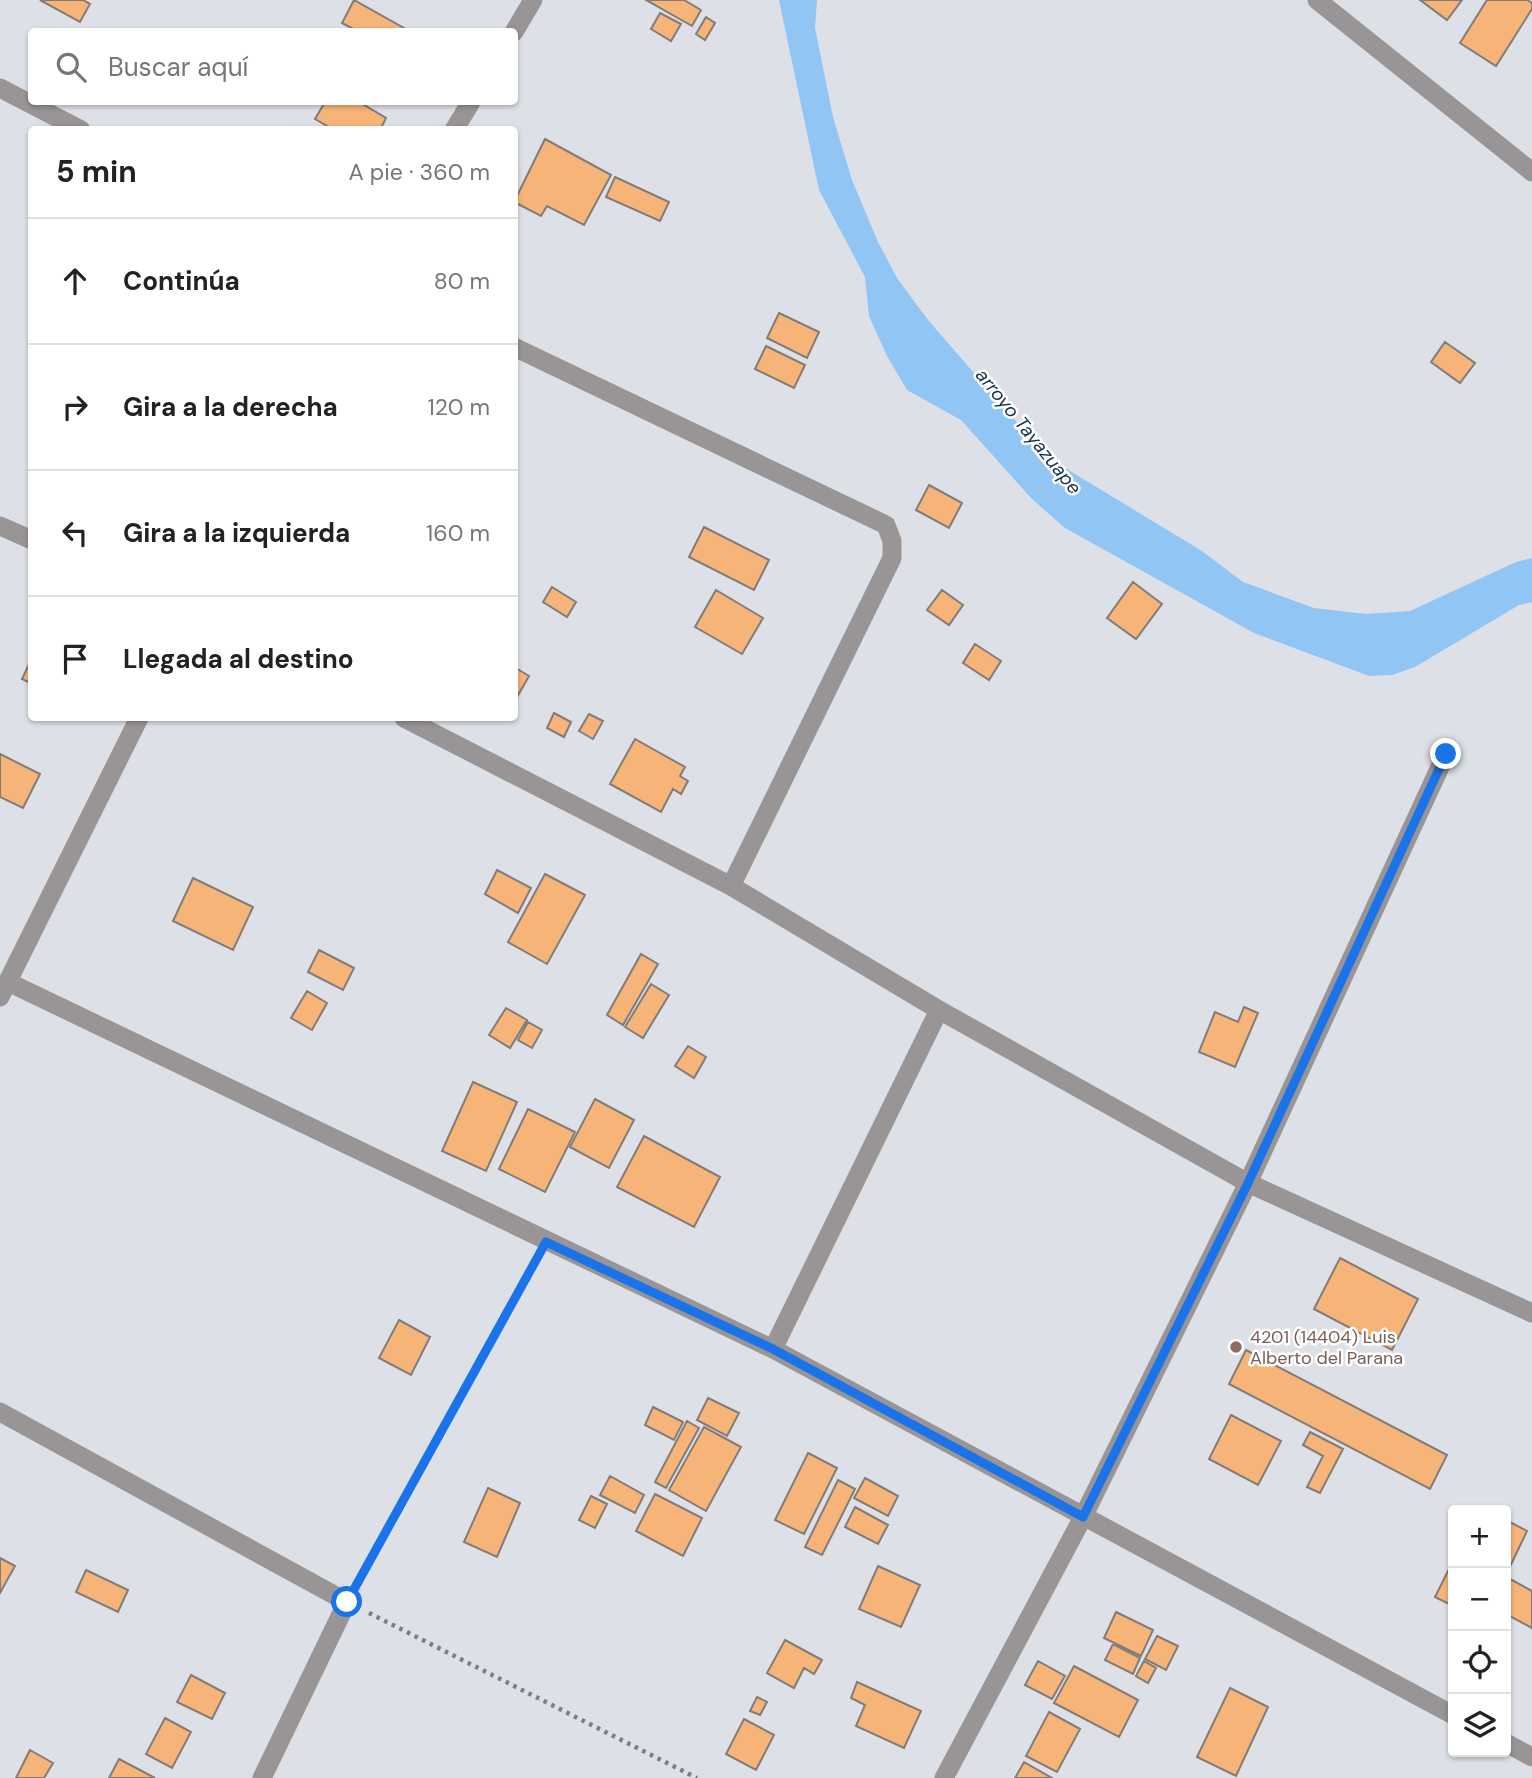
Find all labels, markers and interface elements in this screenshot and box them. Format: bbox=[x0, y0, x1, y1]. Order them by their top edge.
search box bbox=[28, 28, 518, 105]
icon: search bbox=[52, 48, 90, 86]
text: Buscar aquí bbox=[108, 50, 248, 84]
text: 5 min bbox=[56, 152, 137, 191]
text: A pie · 360 m bbox=[348, 157, 490, 187]
icon: ahead bbox=[56, 262, 94, 300]
text: Continúa bbox=[123, 264, 240, 298]
text: 80 m bbox=[434, 266, 490, 296]
water label: arroyo Tayazuape bbox=[970, 363, 1087, 499]
icon: right bbox=[56, 388, 94, 426]
text: Gira a la derecha bbox=[123, 390, 338, 424]
text: 120 m bbox=[427, 392, 490, 422]
icon: left bbox=[56, 514, 94, 552]
text: Gira a la izquierda bbox=[123, 516, 350, 550]
text: 160 m bbox=[426, 518, 490, 548]
icon: arrive bbox=[56, 640, 94, 678]
text: Llegada al destino bbox=[123, 642, 354, 676]
route end bbox=[1430, 738, 1461, 769]
place label: 4201 (14404) Luis Alberto del Parana bbox=[1250, 1325, 1403, 1370]
marker: 4201 (14404) Luis Alberto del Parana bbox=[1228, 1339, 1244, 1355]
map controls bbox=[1448, 1505, 1511, 1757]
button: + bbox=[1448, 1505, 1511, 1568]
button: − bbox=[1448, 1568, 1511, 1631]
route start bbox=[331, 1586, 362, 1617]
button: locate bbox=[1448, 1631, 1511, 1694]
button: layers bbox=[1448, 1694, 1511, 1757]

